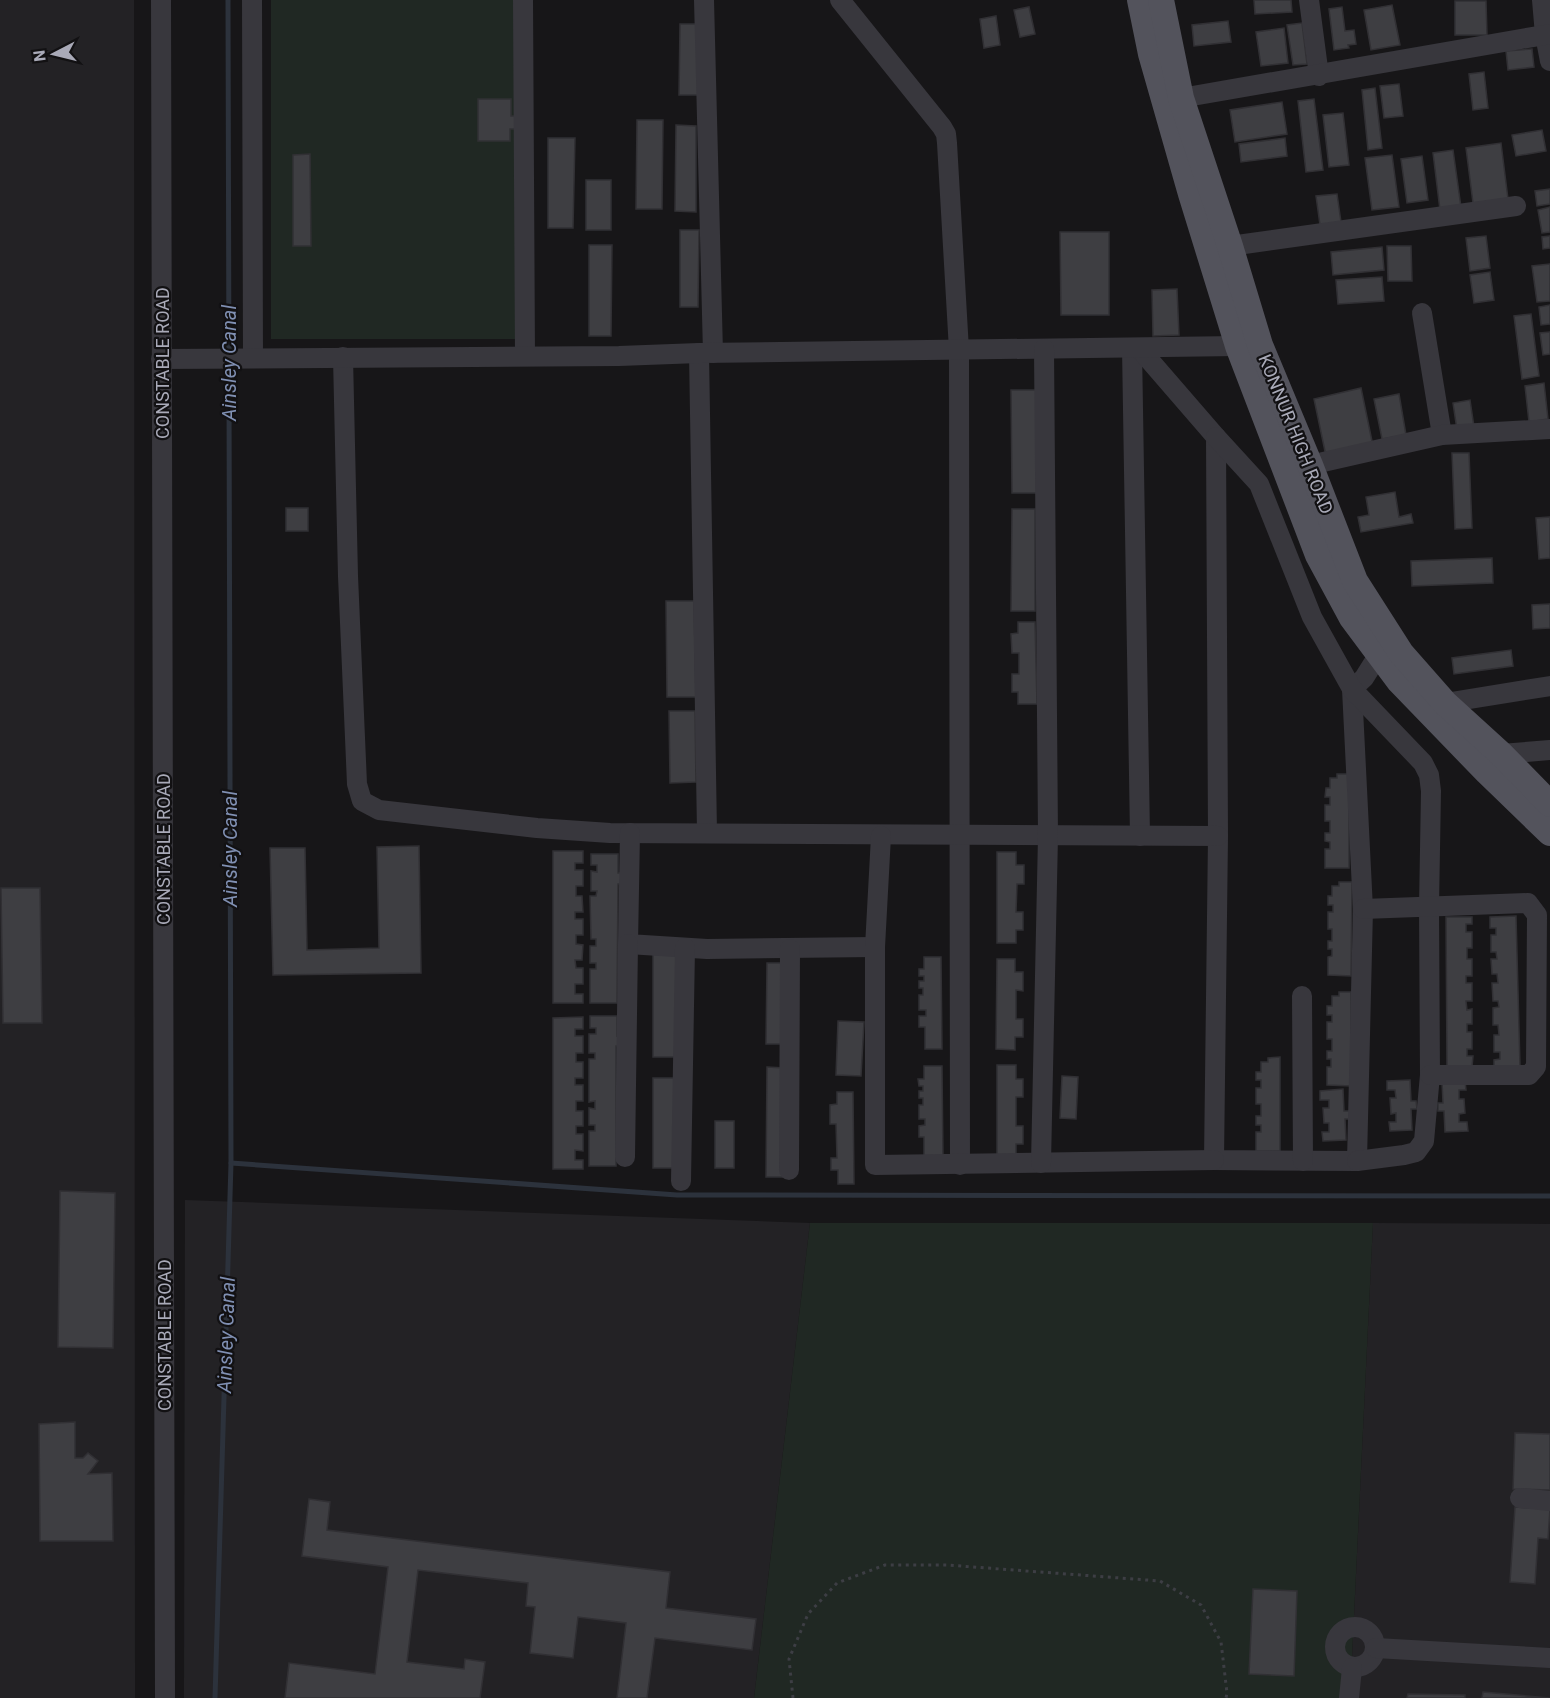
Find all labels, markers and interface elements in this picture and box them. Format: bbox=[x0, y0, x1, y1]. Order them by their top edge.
north arrow bbox=[24, 24, 84, 84]
text: N bbox=[29, 49, 50, 63]
street label: CONSTABLE ROAD bbox=[152, 287, 173, 439]
water label: Ainsley Canal bbox=[217, 305, 241, 422]
street label: KONNUR HIGH ROAD bbox=[1254, 351, 1338, 517]
street label: CONSTABLE ROAD bbox=[153, 773, 174, 925]
water label: Ainsley Canal bbox=[218, 791, 242, 908]
street label: CONSTABLE ROAD bbox=[154, 1259, 175, 1411]
water label: Ainsley Canal bbox=[212, 1276, 240, 1394]

